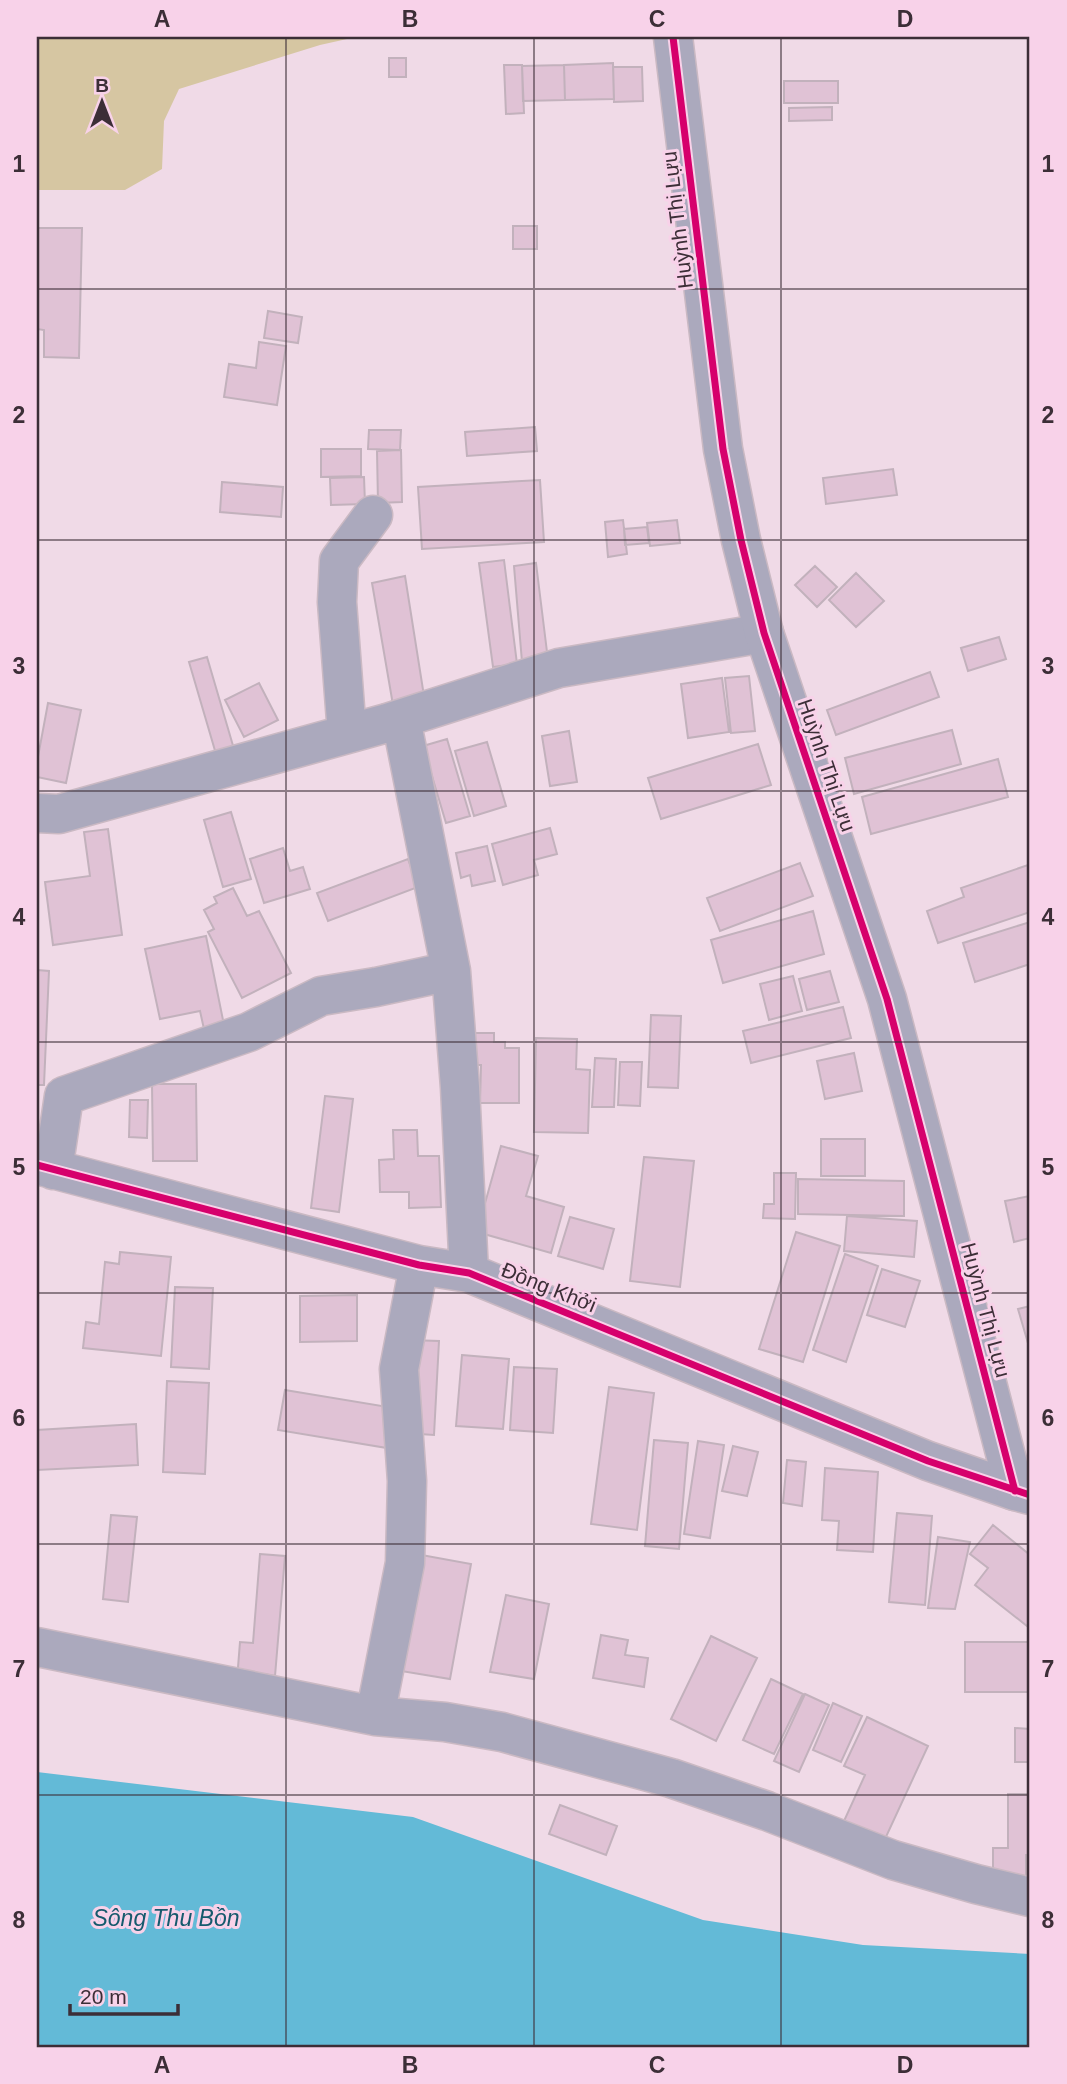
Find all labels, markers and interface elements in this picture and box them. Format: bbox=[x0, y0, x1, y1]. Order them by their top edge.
text: A bbox=[154, 6, 170, 32]
text: B bbox=[402, 6, 418, 32]
text: C bbox=[649, 6, 665, 32]
text: D bbox=[897, 6, 913, 32]
north arrow bbox=[66, 66, 136, 136]
text: B bbox=[95, 75, 109, 96]
street label: Huỳnh Thị Lựu bbox=[657, 150, 697, 290]
text: 1 bbox=[13, 151, 26, 177]
text: 1 bbox=[1042, 151, 1055, 177]
text: 2 bbox=[13, 402, 25, 428]
text: 2 bbox=[1042, 402, 1054, 428]
text: 3 bbox=[13, 653, 25, 679]
text: 3 bbox=[1042, 653, 1054, 679]
street label: Huỳnh Thị Lựu bbox=[794, 696, 860, 834]
text: 4 bbox=[13, 904, 26, 930]
text: 4 bbox=[1042, 904, 1055, 930]
text: 5 bbox=[13, 1154, 26, 1180]
text: 5 bbox=[1042, 1154, 1055, 1180]
street label: Huỳnh Thị Lựu bbox=[957, 1240, 1015, 1380]
street label: Đồng Khởi bbox=[498, 1258, 600, 1316]
text: 6 bbox=[13, 1405, 25, 1431]
text: 6 bbox=[1042, 1405, 1054, 1431]
text: 7 bbox=[13, 1656, 25, 1682]
text: 7 bbox=[1042, 1656, 1054, 1682]
water label: Sông Thu Bồn bbox=[92, 1905, 240, 1931]
text: 8 bbox=[13, 1907, 26, 1933]
text: 8 bbox=[1042, 1907, 1055, 1933]
scale bar bbox=[70, 1972, 178, 2016]
text: 20 m bbox=[80, 1985, 127, 2008]
text: A bbox=[154, 2052, 170, 2078]
text: B bbox=[402, 2052, 418, 2078]
text: C bbox=[649, 2052, 665, 2078]
text: D bbox=[897, 2052, 913, 2078]

